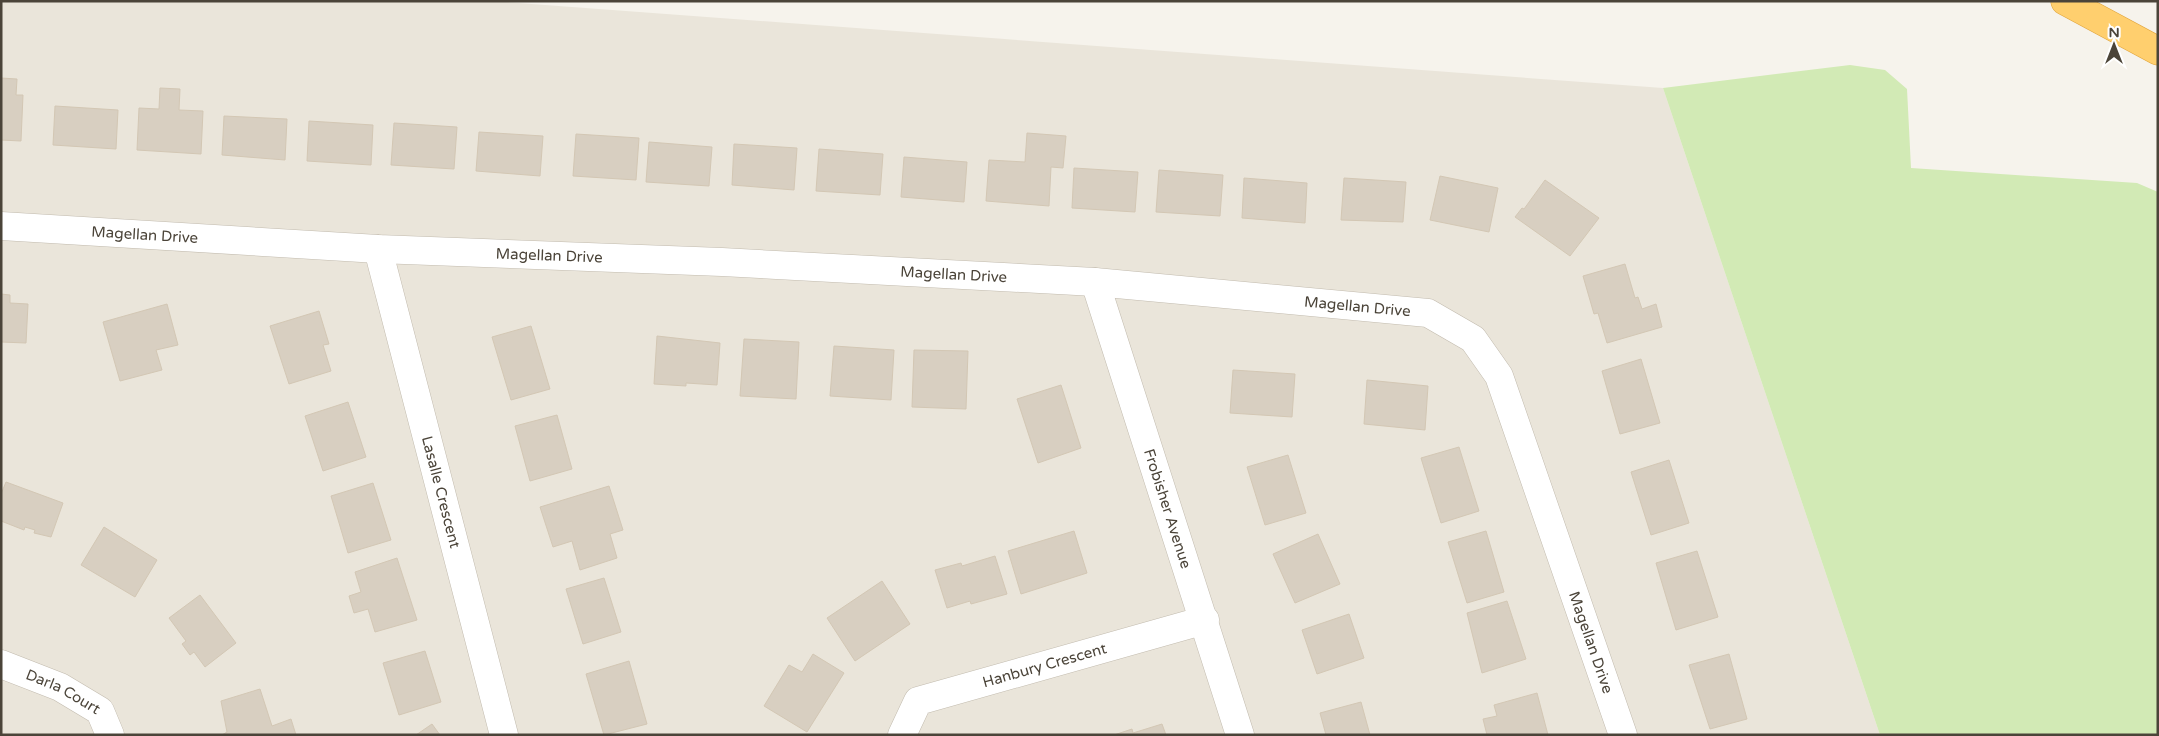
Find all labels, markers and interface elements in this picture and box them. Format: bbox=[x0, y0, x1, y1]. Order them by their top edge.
north arrow bbox=[2089, 20, 2139, 70]
text: N bbox=[2108, 24, 2120, 41]
street label: Magellan Drive bbox=[91, 223, 199, 247]
street label: Magellan Drive bbox=[495, 244, 603, 266]
street label: Magellan Drive bbox=[900, 263, 1008, 286]
street label: Magellan Drive bbox=[1303, 293, 1411, 320]
street label: Lasalle Crescent bbox=[418, 434, 464, 550]
street label: Frobisher Avenue bbox=[1140, 446, 1195, 571]
street label: Magellan Drive bbox=[1565, 589, 1617, 696]
street label: Hanbury Crescent bbox=[980, 639, 1109, 691]
street label: Darla Court bbox=[23, 666, 104, 718]

